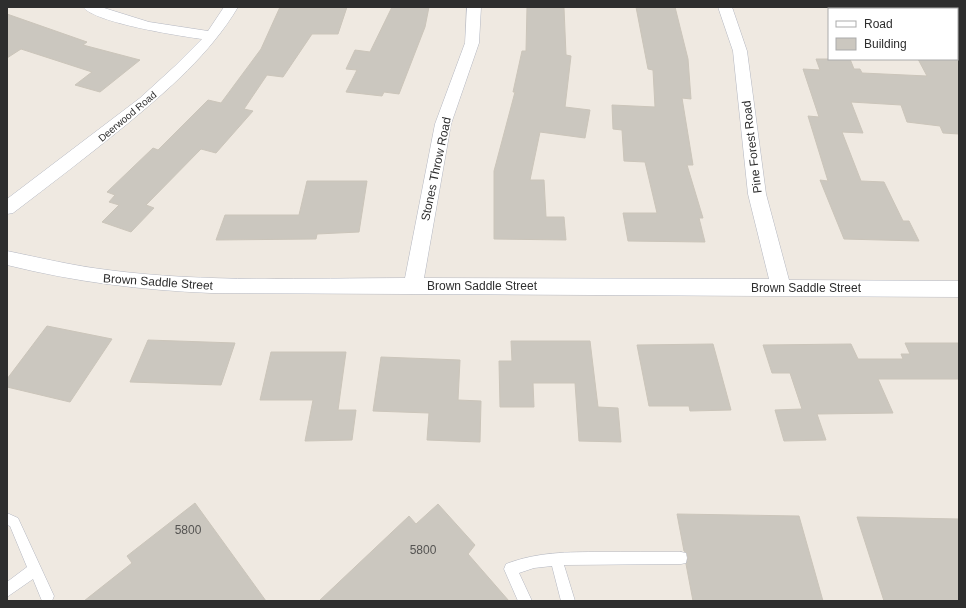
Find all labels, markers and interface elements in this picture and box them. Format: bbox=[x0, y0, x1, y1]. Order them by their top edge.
legend bbox=[828, 8, 958, 60]
text: Road bbox=[864, 17, 893, 31]
text: Building bbox=[864, 37, 907, 51]
street label: Deerwood Road bbox=[96, 89, 159, 144]
street label: Pine Forest Road bbox=[739, 100, 765, 194]
street label: Stones Throw Road bbox=[418, 116, 454, 222]
street label: Brown Saddle Street bbox=[103, 271, 214, 293]
street label: Brown Saddle Street bbox=[427, 279, 538, 293]
street label: Brown Saddle Street bbox=[751, 281, 862, 295]
house number: 5800 bbox=[175, 523, 202, 537]
house number: 5800 bbox=[410, 543, 437, 557]

